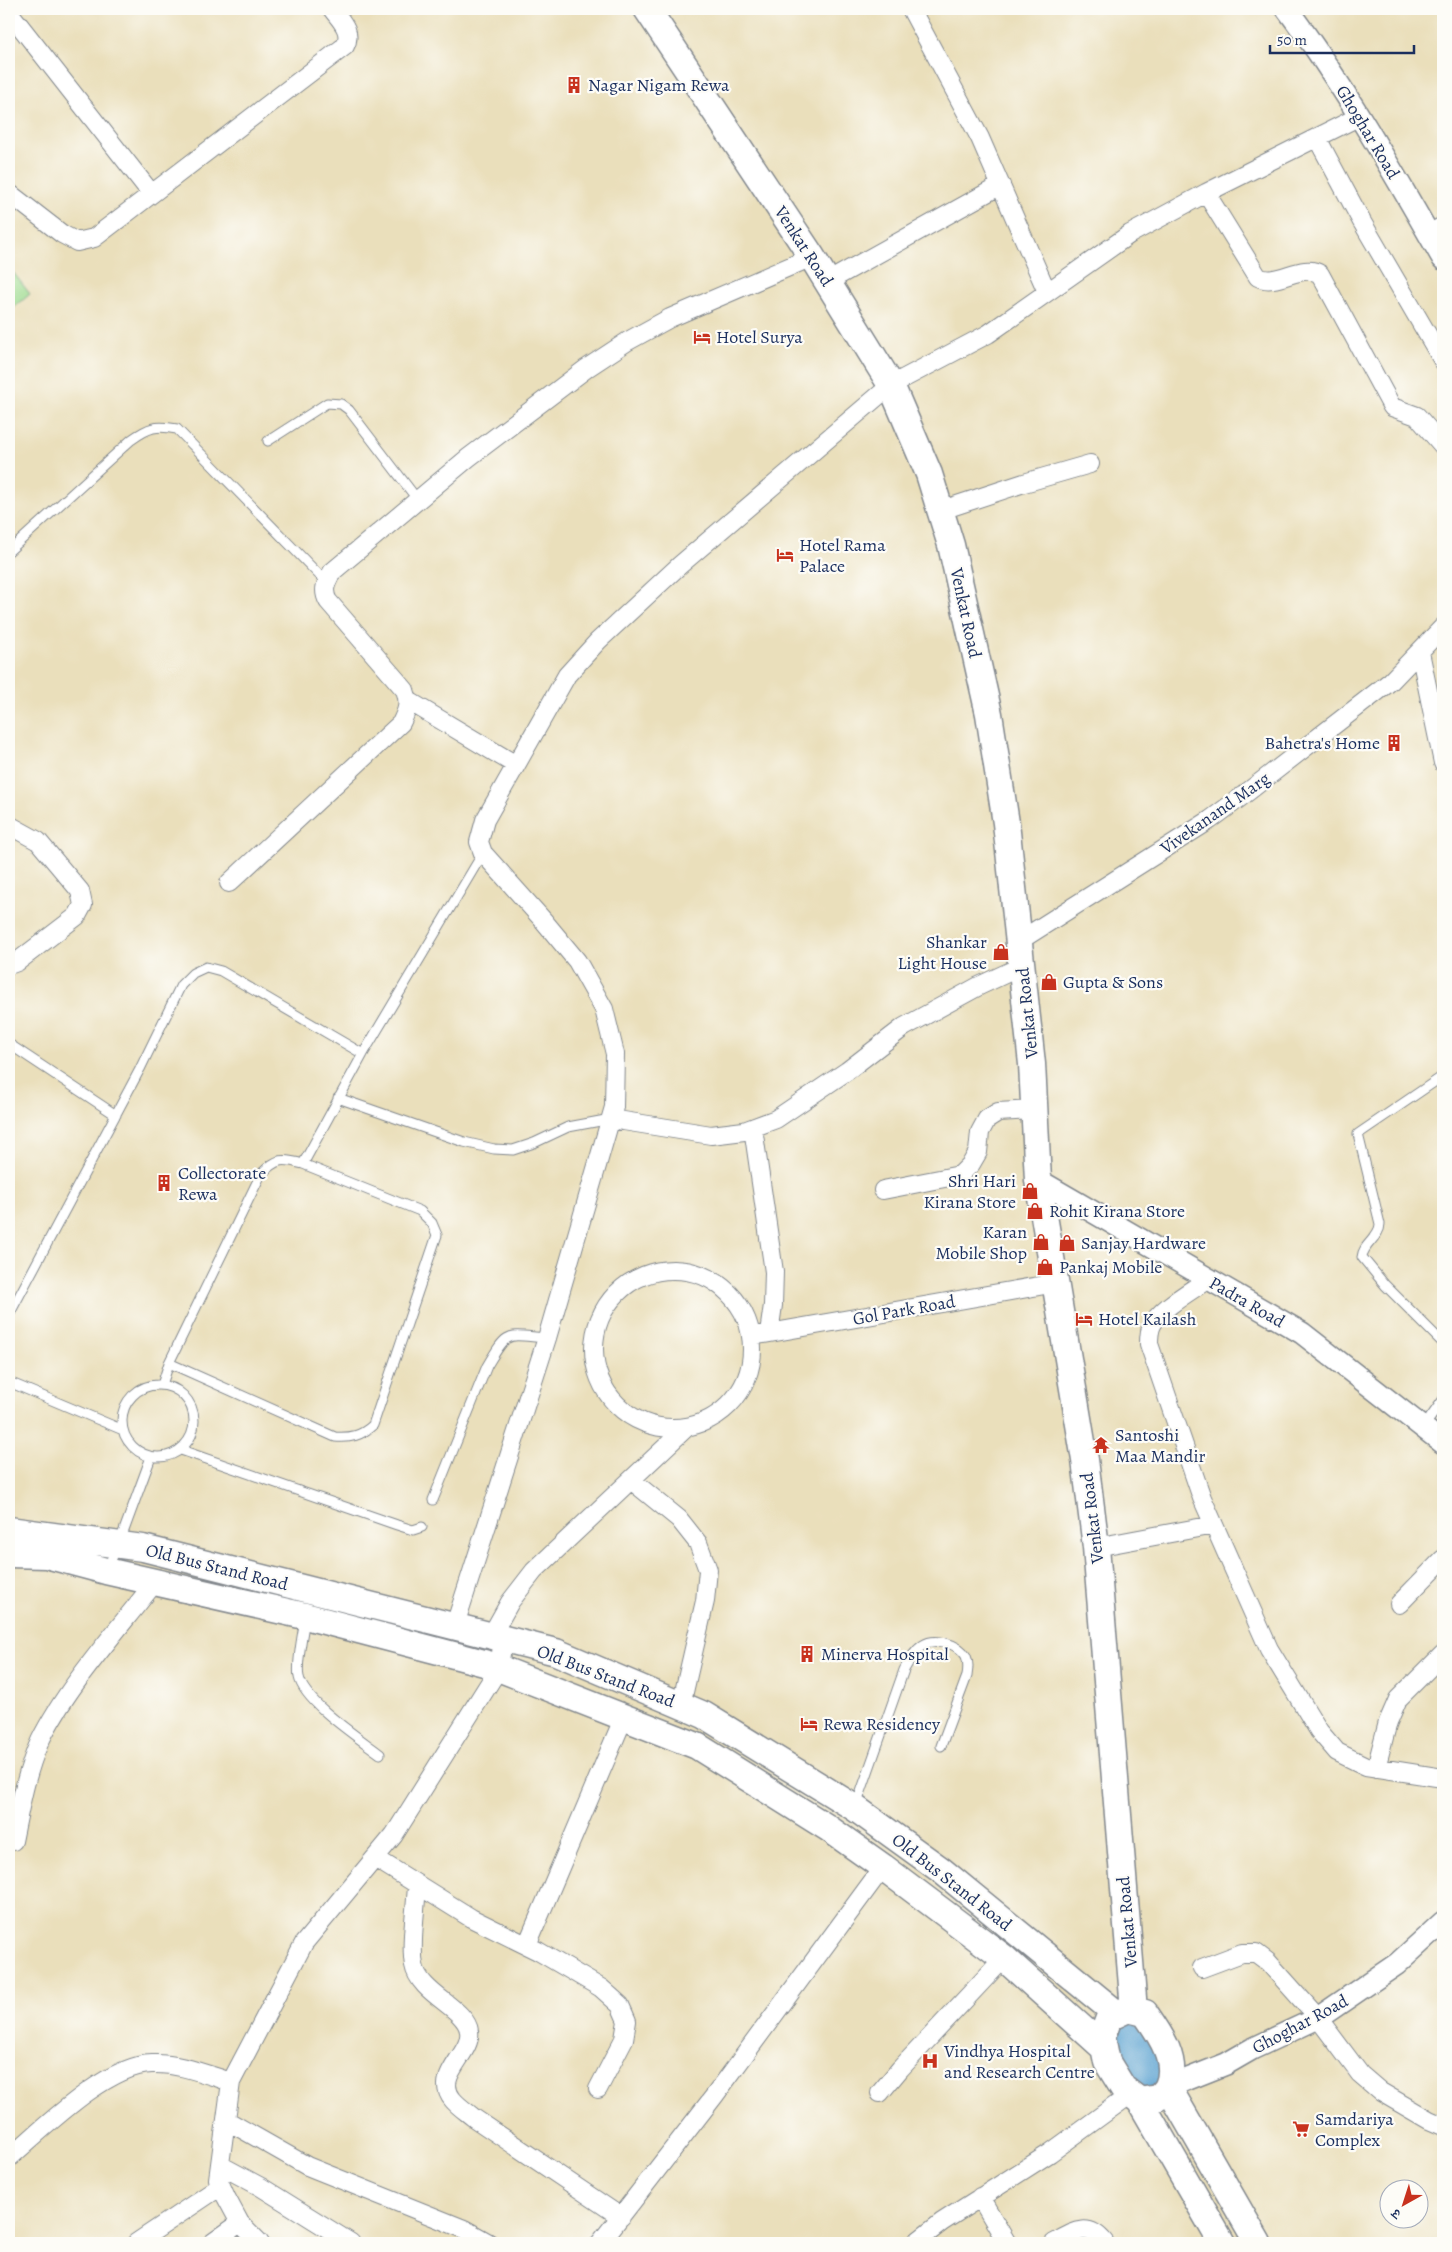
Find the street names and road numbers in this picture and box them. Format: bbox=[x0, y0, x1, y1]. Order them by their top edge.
street label: Ghoghar Road bbox=[1331, 81, 1406, 184]
street label: Venkat Road bbox=[768, 200, 839, 291]
street label: Venkat Road bbox=[945, 565, 987, 661]
street label: Vivekanand Marg bbox=[1155, 766, 1275, 860]
street label: Venkat Road bbox=[1010, 966, 1044, 1061]
street label: Padra Road bbox=[1205, 1271, 1290, 1333]
street label: Gol Park Road bbox=[851, 1289, 957, 1331]
street label: Venkat Road bbox=[1074, 1471, 1110, 1566]
street label: Old Bus Stand Road bbox=[143, 1538, 291, 1596]
street label: Old Bus Stand Road bbox=[534, 1639, 679, 1713]
street label: Old Bus Stand Road bbox=[887, 1828, 1017, 1937]
street label: Venkat Road bbox=[1111, 1875, 1143, 1970]
street label: Ghoghar Road bbox=[1248, 1989, 1352, 2059]

